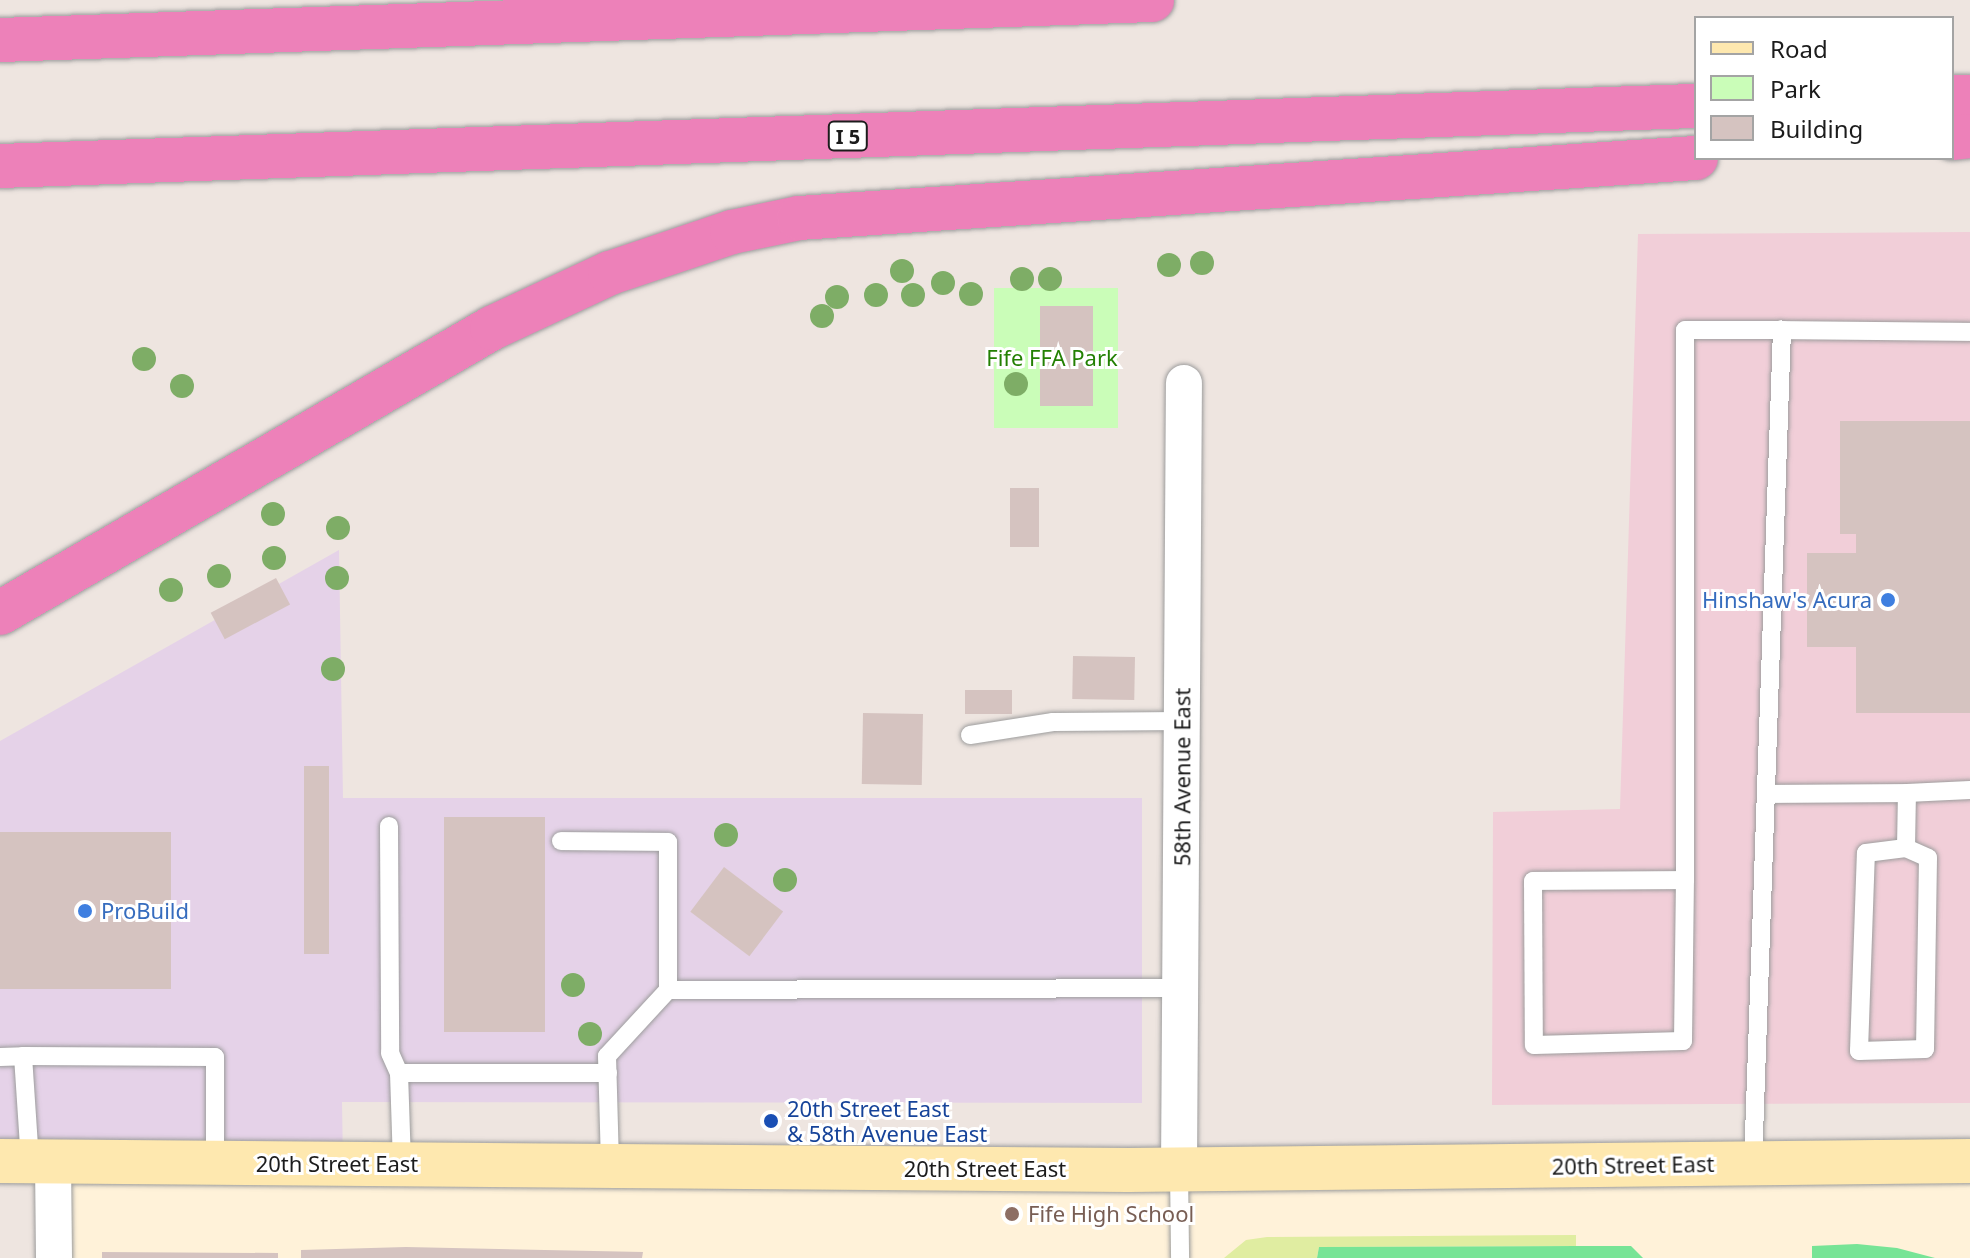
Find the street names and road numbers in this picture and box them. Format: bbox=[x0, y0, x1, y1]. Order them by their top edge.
road number: I 5 bbox=[826, 120, 870, 152]
street label: 58th Avenue East bbox=[1169, 688, 1195, 866]
street label: 20th Street East bbox=[1551, 1150, 1715, 1180]
street label: 20th Street East bbox=[256, 1151, 418, 1177]
street label: 20th Street East bbox=[904, 1156, 1066, 1182]

